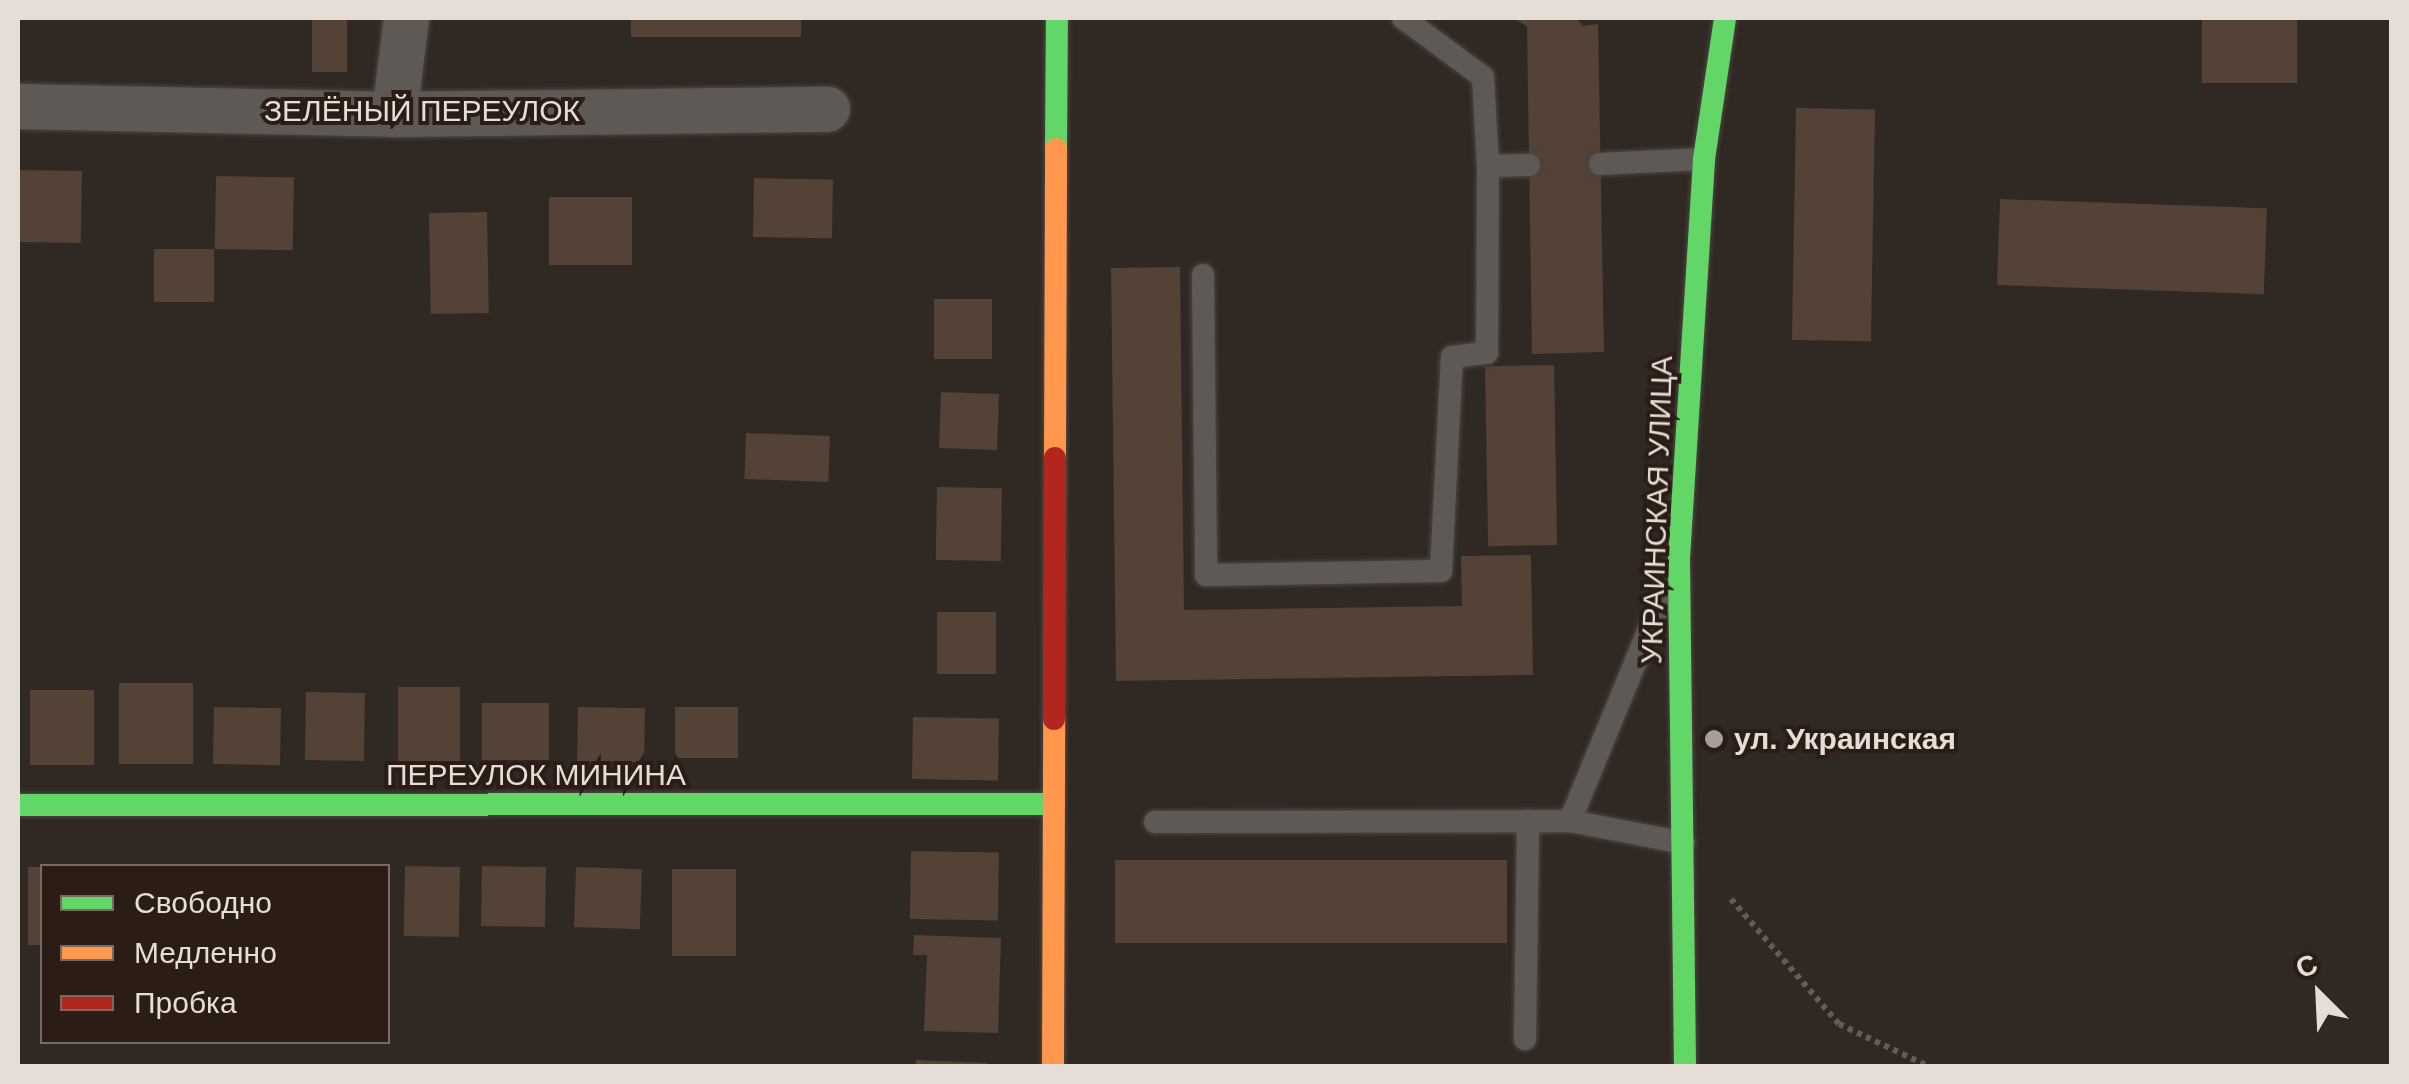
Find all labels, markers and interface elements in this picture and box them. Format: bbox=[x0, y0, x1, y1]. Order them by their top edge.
street label: ЗЕЛЁНЫЙ ПЕРЕУЛОК bbox=[264, 93, 580, 129]
street label: УКРАИНСКАЯ УЛИЦА bbox=[1634, 355, 1680, 665]
place label: ул. Украинская bbox=[1734, 721, 1956, 757]
marker: ул. Украинская bbox=[1703, 728, 1725, 750]
street label: ПЕРЕУЛОК МИНИНА bbox=[386, 757, 686, 793]
legend bbox=[40, 864, 390, 1044]
text: Свободно bbox=[134, 886, 272, 919]
text: Медленно bbox=[134, 936, 277, 969]
north arrow bbox=[2269, 944, 2369, 1044]
text: С bbox=[2291, 948, 2322, 984]
text: Пробка bbox=[134, 986, 237, 1019]

